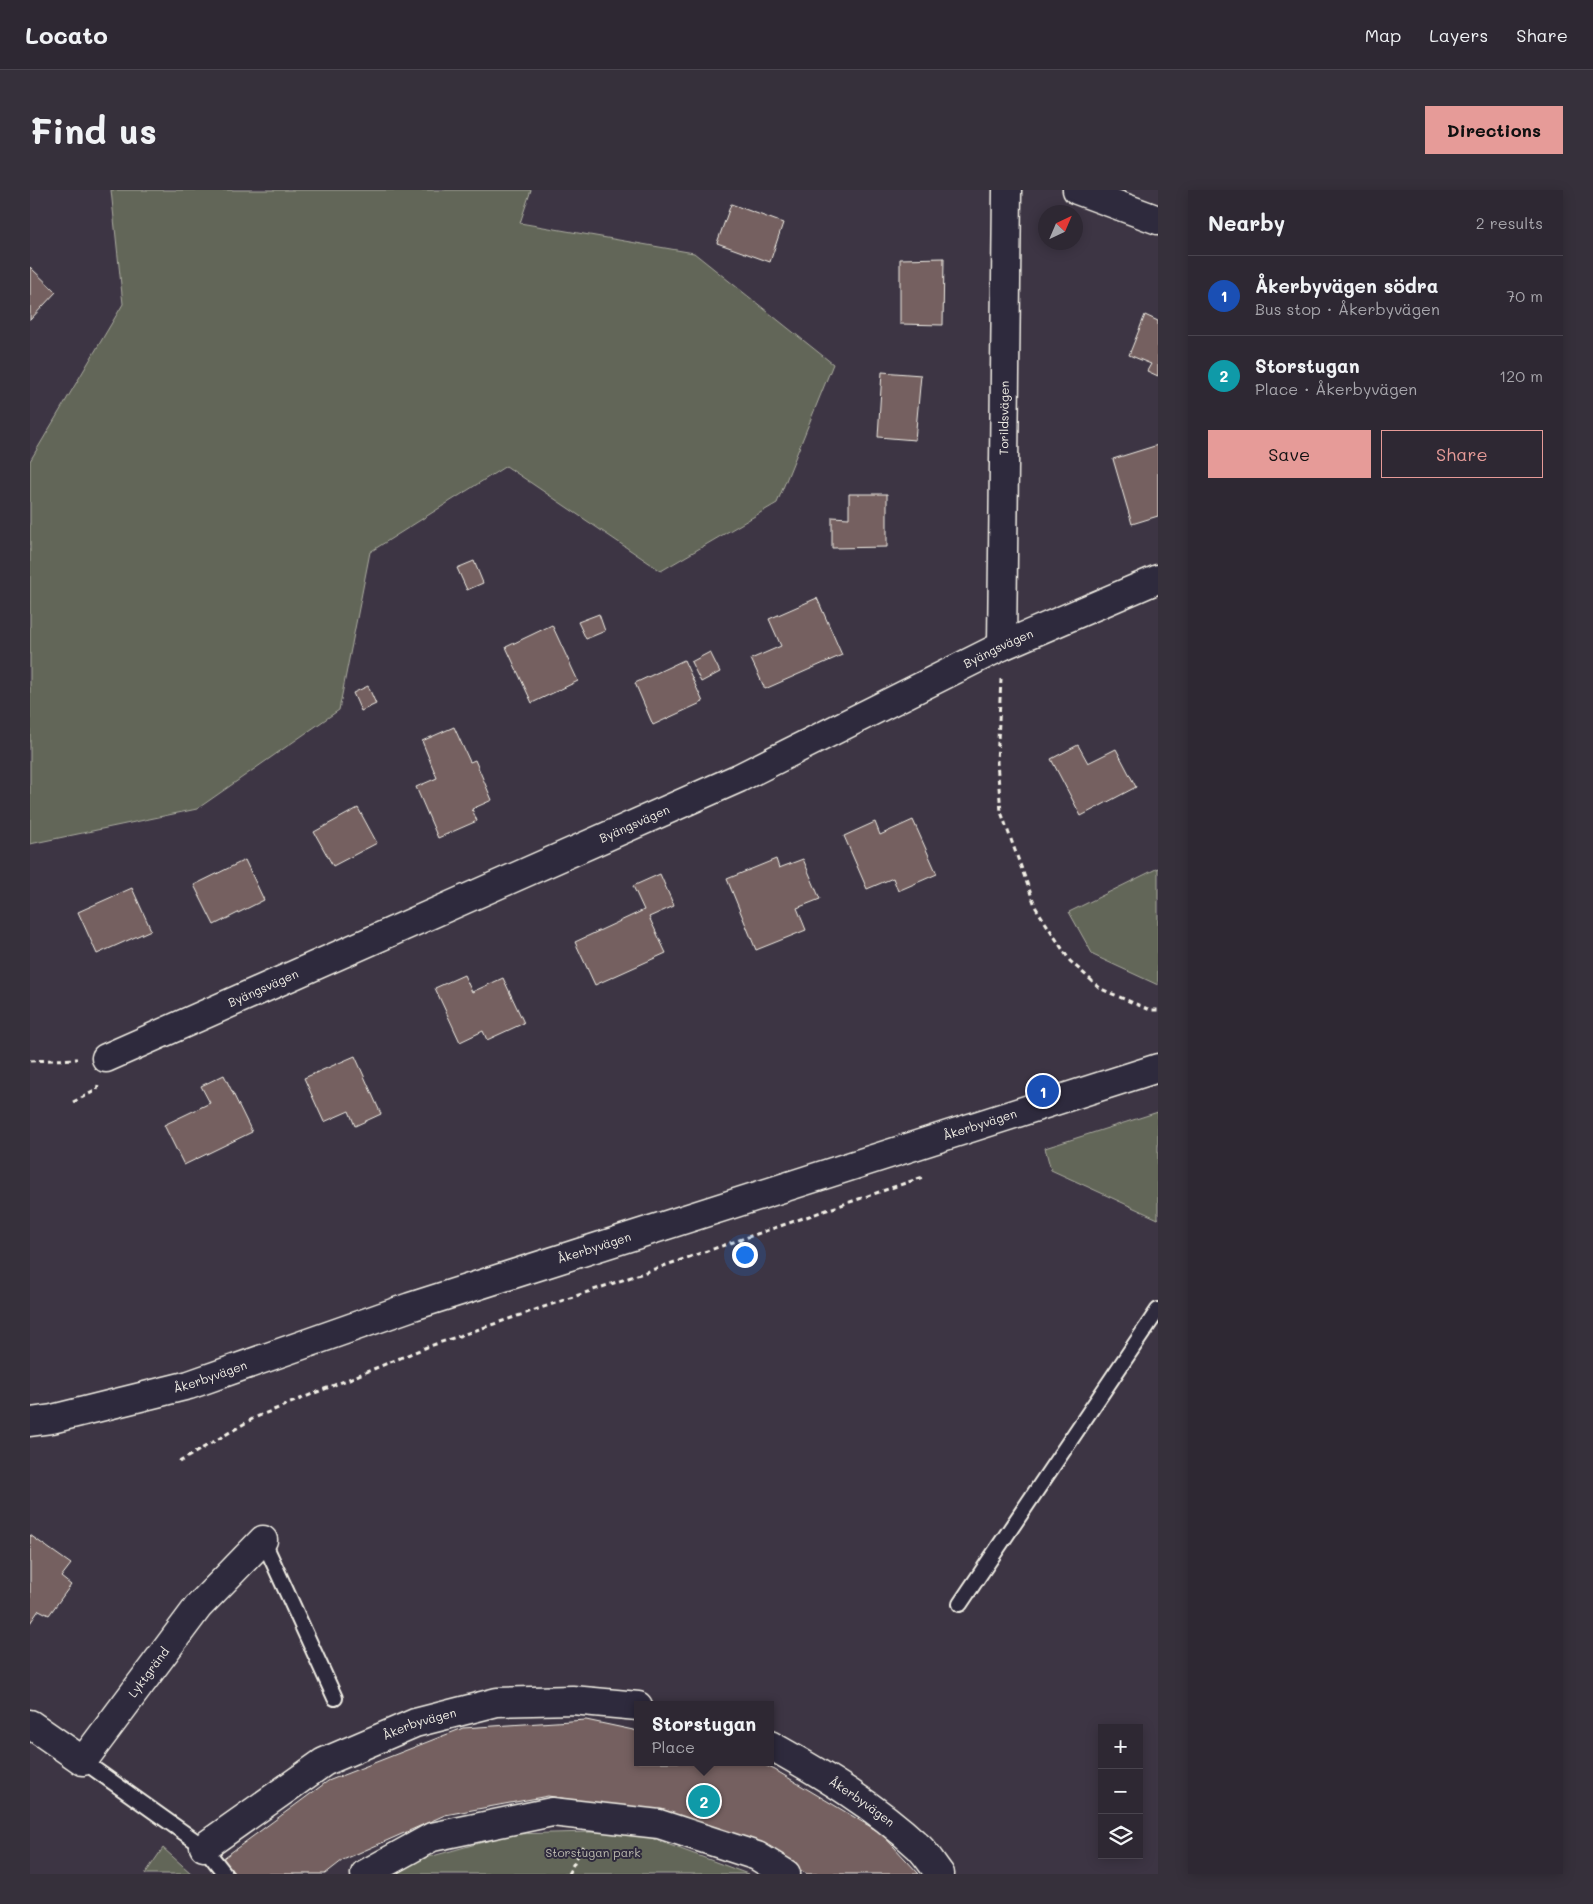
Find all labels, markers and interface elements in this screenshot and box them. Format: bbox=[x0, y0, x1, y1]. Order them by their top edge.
text: Locato bbox=[25, 19, 108, 50]
text: Map bbox=[1365, 23, 1401, 47]
text: Layers bbox=[1429, 23, 1488, 47]
text: Share bbox=[1516, 23, 1568, 47]
button: Directions bbox=[1425, 106, 1563, 154]
text: Find us bbox=[30, 107, 157, 153]
north arrow bbox=[1038, 205, 1083, 250]
text: Nearby bbox=[1208, 209, 1285, 236]
text: 2 results bbox=[1476, 212, 1543, 233]
text: Åkerbyvägen södra bbox=[1255, 273, 1438, 298]
text: 1 bbox=[1220, 285, 1228, 306]
text: 70 m bbox=[1506, 285, 1543, 306]
text: Bus stop · Åkerbyvägen bbox=[1255, 298, 1440, 319]
text: Storstugan bbox=[1255, 353, 1360, 378]
text: 2 bbox=[1220, 365, 1228, 386]
text: 120 m bbox=[1499, 365, 1543, 386]
text: Place · Åkerbyvägen bbox=[1255, 378, 1417, 399]
street label: Torildsvägen bbox=[995, 381, 1012, 455]
button: Save bbox=[1208, 430, 1371, 478]
button: Share bbox=[1381, 430, 1543, 478]
street label: Byängsvägen bbox=[960, 625, 1035, 671]
street label: Byängsvägen bbox=[597, 801, 672, 846]
street label: Byängsvägen bbox=[225, 965, 300, 1010]
pin: 1 bbox=[1027, 1072, 1059, 1110]
street label: Åkerbyvägen bbox=[941, 1105, 1018, 1143]
street label: Åkerbyvägen bbox=[555, 1228, 633, 1266]
your location bbox=[732, 1242, 758, 1268]
street label: Åkerbyvägen bbox=[172, 1356, 249, 1396]
street label: Lyktgränd bbox=[124, 1643, 173, 1700]
popup bbox=[634, 1701, 774, 1766]
street label: Åkerbyvägen bbox=[380, 1704, 458, 1743]
text: Storstugan bbox=[652, 1711, 756, 1736]
map controls bbox=[1098, 1724, 1143, 1859]
button: + bbox=[1098, 1724, 1143, 1769]
text: Place bbox=[652, 1736, 695, 1757]
button: − bbox=[1098, 1769, 1143, 1814]
street label: Åkerbyvägen bbox=[826, 1773, 898, 1830]
pin: 2 bbox=[688, 1782, 720, 1820]
button: layers bbox=[1098, 1814, 1143, 1859]
park label: Storstugan park bbox=[545, 1844, 641, 1860]

